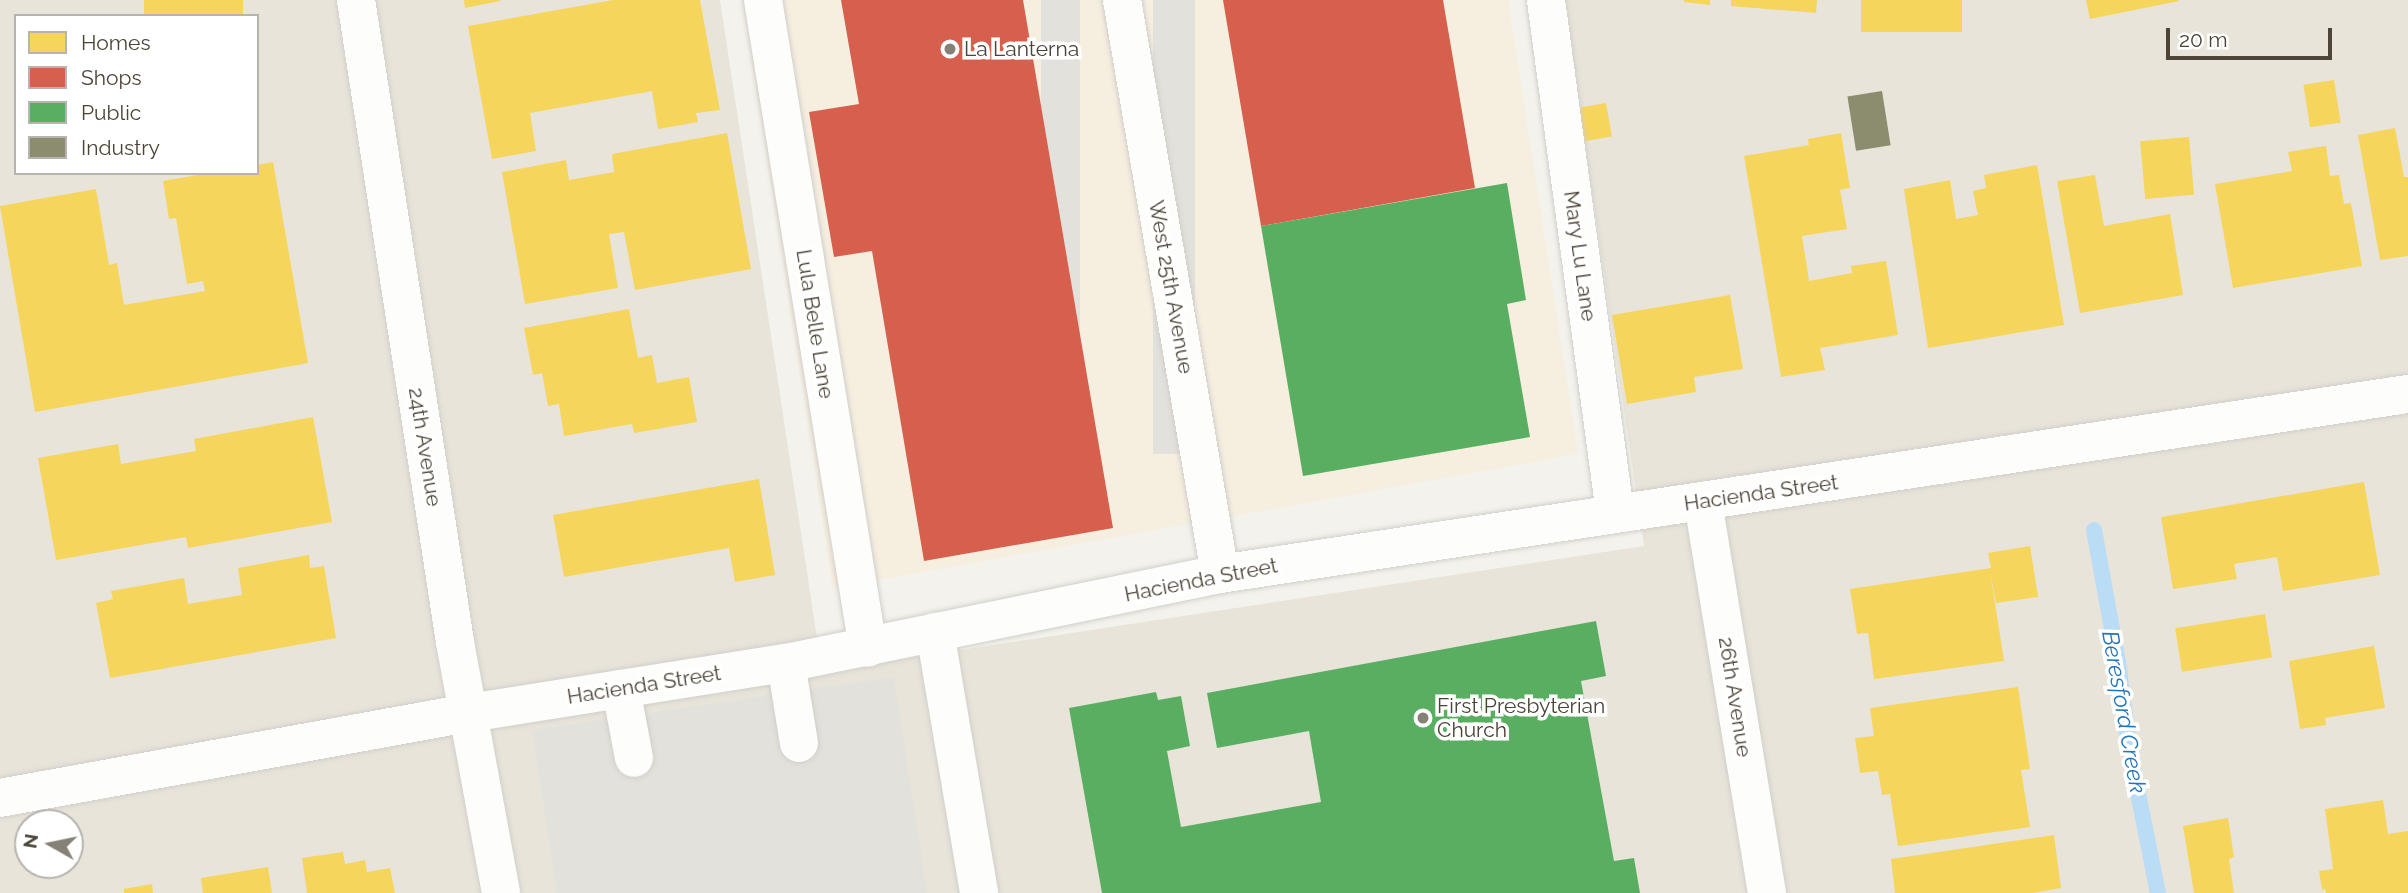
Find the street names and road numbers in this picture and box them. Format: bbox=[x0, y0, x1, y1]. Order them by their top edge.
street label: Mary Lu Lane bbox=[1558, 189, 1602, 323]
street label: West 25th Avenue bbox=[1143, 198, 1199, 376]
street label: Lula Belle Lane bbox=[791, 248, 839, 400]
street label: 24th Avenue bbox=[403, 385, 447, 509]
street label: Hacienda Street bbox=[1682, 470, 1840, 516]
street label: Hacienda Street bbox=[1122, 553, 1280, 607]
street label: 26th Avenue bbox=[1713, 635, 1757, 759]
street label: Hacienda Street bbox=[565, 660, 723, 710]

